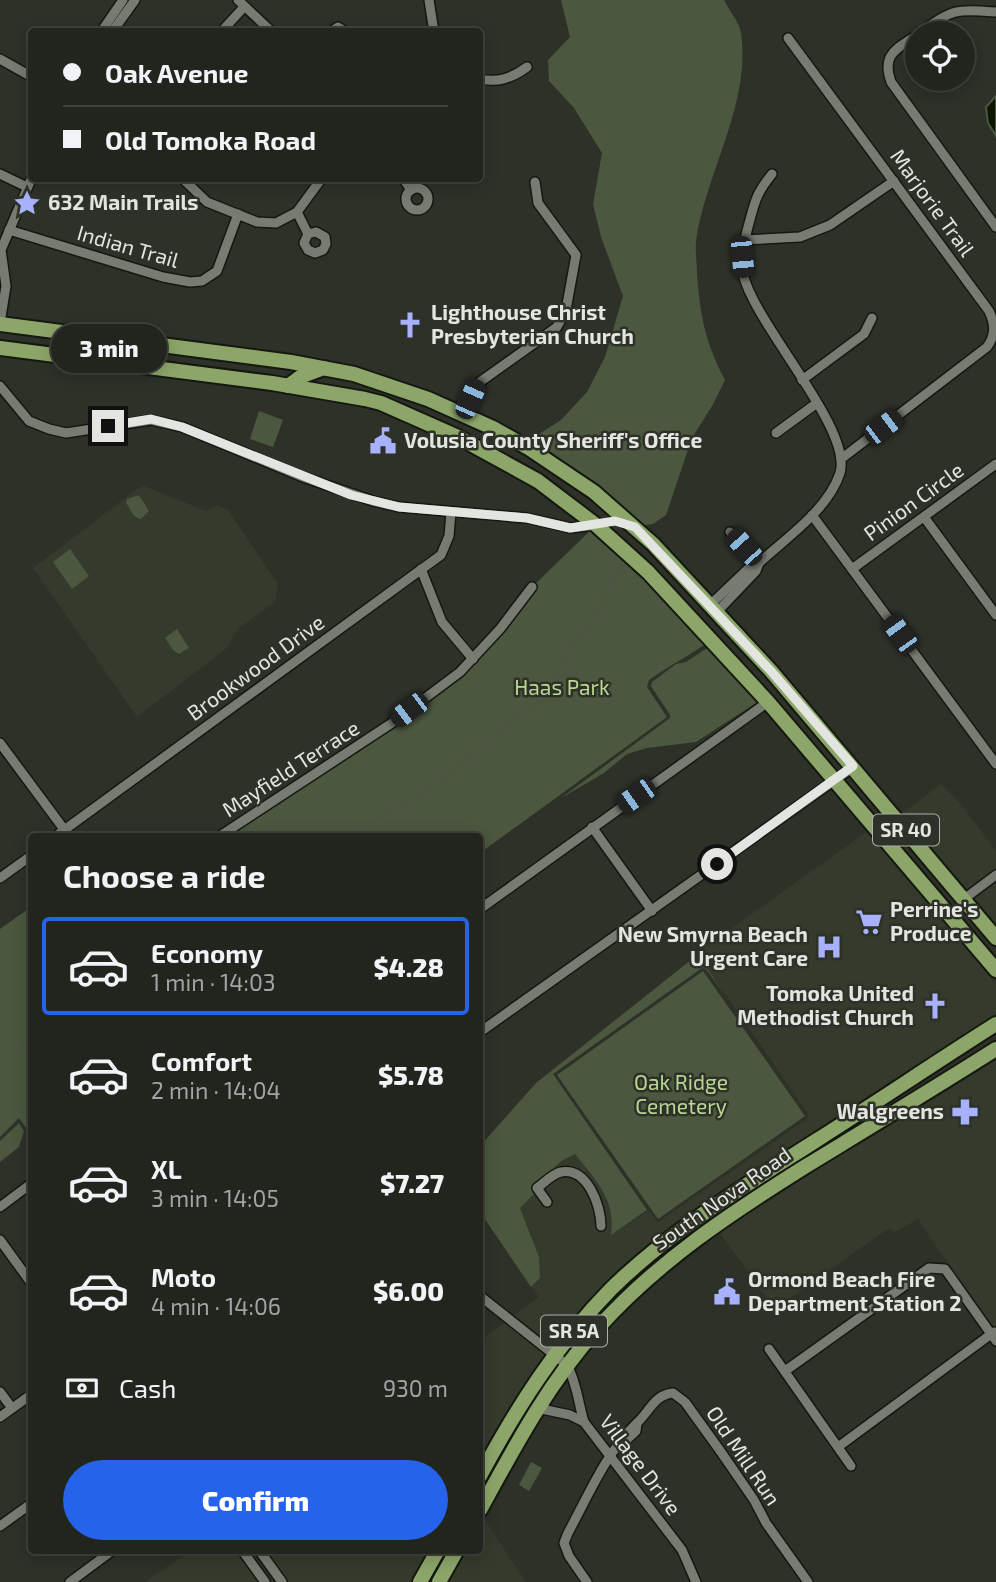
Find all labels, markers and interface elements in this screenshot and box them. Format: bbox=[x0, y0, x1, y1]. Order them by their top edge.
map controls bbox=[905, 21, 975, 91]
button: locate bbox=[905, 21, 975, 91]
text: Oak Avenue bbox=[105, 57, 248, 88]
text: Old Tomoka Road bbox=[105, 124, 316, 155]
street label: Marjorie Trail bbox=[885, 144, 981, 262]
place icon: 632 Main Trails bbox=[12, 188, 42, 218]
place label: 632 Main Trails bbox=[48, 189, 198, 214]
street label: Indian Trail bbox=[75, 219, 183, 272]
car bbox=[730, 235, 755, 279]
place label: Lighthouse Christ Presbyterian Church bbox=[431, 299, 634, 349]
church icon: Lighthouse Christ Presbyterian Church bbox=[395, 310, 425, 340]
callout: 3 min bbox=[50, 324, 166, 374]
text: 3 min bbox=[79, 334, 139, 362]
car bbox=[452, 376, 489, 422]
car bbox=[860, 406, 907, 448]
route end bbox=[92, 410, 124, 442]
public building icon: Volusia County Sheriff's Office bbox=[368, 426, 398, 456]
place label: Volusia County Sheriff's Office bbox=[404, 427, 702, 453]
street label: Pinion Circle bbox=[858, 456, 968, 545]
car bbox=[723, 524, 766, 570]
street label: Brookwood Drive bbox=[182, 609, 329, 725]
car bbox=[880, 611, 921, 657]
park label: Haas Park bbox=[514, 674, 610, 699]
car bbox=[386, 689, 433, 731]
street label: Mayfield Terrace bbox=[217, 714, 363, 821]
car bbox=[613, 775, 660, 817]
road number: SR 40 bbox=[873, 814, 939, 846]
route start bbox=[701, 848, 733, 880]
text: Choose a ride bbox=[63, 856, 266, 894]
place label: Perrine's Produce bbox=[890, 896, 978, 945]
supermarket icon: Perrine's Produce bbox=[854, 907, 884, 937]
place label: New Smyrna Beach Urgent Care bbox=[618, 921, 808, 970]
hospital icon: New Smyrna Beach Urgent Care bbox=[814, 932, 844, 962]
icon: car bbox=[67, 935, 130, 998]
text: Economy bbox=[151, 937, 263, 968]
text: $4.28 bbox=[373, 951, 444, 982]
text: 1 min · 14:03 bbox=[151, 968, 276, 996]
place label: Tomoka United Methodist Church bbox=[737, 980, 914, 1029]
church icon: Tomoka United Methodist Church bbox=[920, 991, 950, 1021]
icon: car bbox=[67, 1043, 130, 1106]
text: Comfort bbox=[151, 1045, 252, 1076]
text: $5.78 bbox=[378, 1059, 444, 1090]
park label: Oak Ridge Cemetery bbox=[634, 1069, 728, 1118]
text: 2 min · 14:04 bbox=[151, 1076, 281, 1104]
pharmacy icon: Walgreens bbox=[950, 1097, 980, 1127]
place label: Walgreens bbox=[836, 1098, 944, 1123]
street label: South Nova Road bbox=[647, 1141, 795, 1255]
icon: car bbox=[67, 1151, 130, 1214]
text: XL bbox=[151, 1153, 182, 1184]
text: $7.27 bbox=[380, 1167, 444, 1198]
text: 3 min · 14:05 bbox=[151, 1184, 279, 1212]
icon: car bbox=[67, 1259, 130, 1322]
text: Moto bbox=[151, 1261, 216, 1292]
place label: Ormond Beach Fire Department Station 2 bbox=[748, 1266, 961, 1315]
text: $6.00 bbox=[373, 1275, 444, 1306]
public building icon: Ormond Beach Fire Department Station 2 bbox=[712, 1277, 742, 1307]
text: 4 min · 14:06 bbox=[151, 1292, 281, 1320]
road number: SR 5A bbox=[541, 1316, 607, 1346]
icon: cash bbox=[63, 1369, 101, 1407]
text: Cash bbox=[119, 1372, 176, 1403]
text: 930 m bbox=[383, 1374, 448, 1402]
street label: Old Mill Run bbox=[702, 1401, 787, 1510]
street label: Village Drive bbox=[595, 1409, 687, 1519]
button: Confirm bbox=[63, 1460, 448, 1540]

